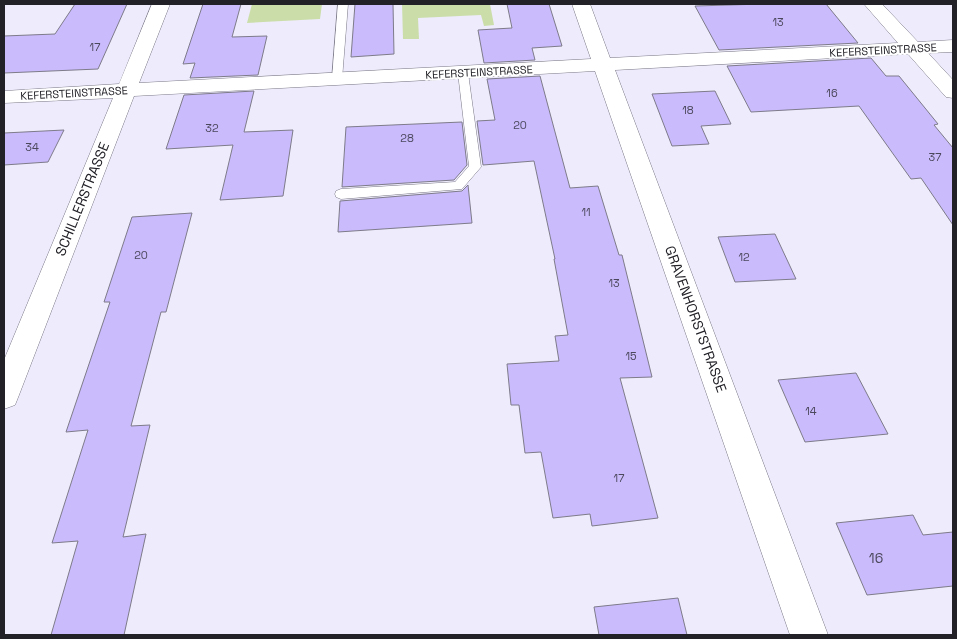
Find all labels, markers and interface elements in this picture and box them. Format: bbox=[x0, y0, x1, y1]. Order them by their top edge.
house number: 13 bbox=[772, 15, 784, 29]
house number: 17 bbox=[90, 40, 100, 54]
street label: KEFERSTEINSTRASSE bbox=[829, 40, 937, 60]
street label: KEFERSTEINSTRASSE bbox=[425, 62, 533, 82]
street label: KEFERSTEINSTRASSE bbox=[20, 83, 128, 103]
house number: 16 bbox=[826, 86, 838, 100]
house number: 18 bbox=[682, 103, 694, 117]
house number: 20 bbox=[513, 118, 527, 132]
house number: 32 bbox=[205, 121, 219, 135]
house number: 28 bbox=[400, 131, 414, 145]
street label: SCHILLERSTRASSE bbox=[51, 139, 113, 259]
house number: 34 bbox=[25, 140, 39, 154]
house number: 37 bbox=[929, 150, 941, 164]
house number: 11 bbox=[581, 205, 591, 219]
street label: GRAVENHORSTSTRASSE bbox=[661, 243, 731, 395]
house number: 20 bbox=[134, 248, 148, 262]
house number: 12 bbox=[738, 250, 750, 264]
house number: 13 bbox=[608, 276, 620, 290]
house number: 15 bbox=[625, 349, 637, 363]
house number: 14 bbox=[805, 404, 817, 418]
house number: 17 bbox=[614, 471, 624, 485]
house number: 16 bbox=[869, 549, 883, 567]

